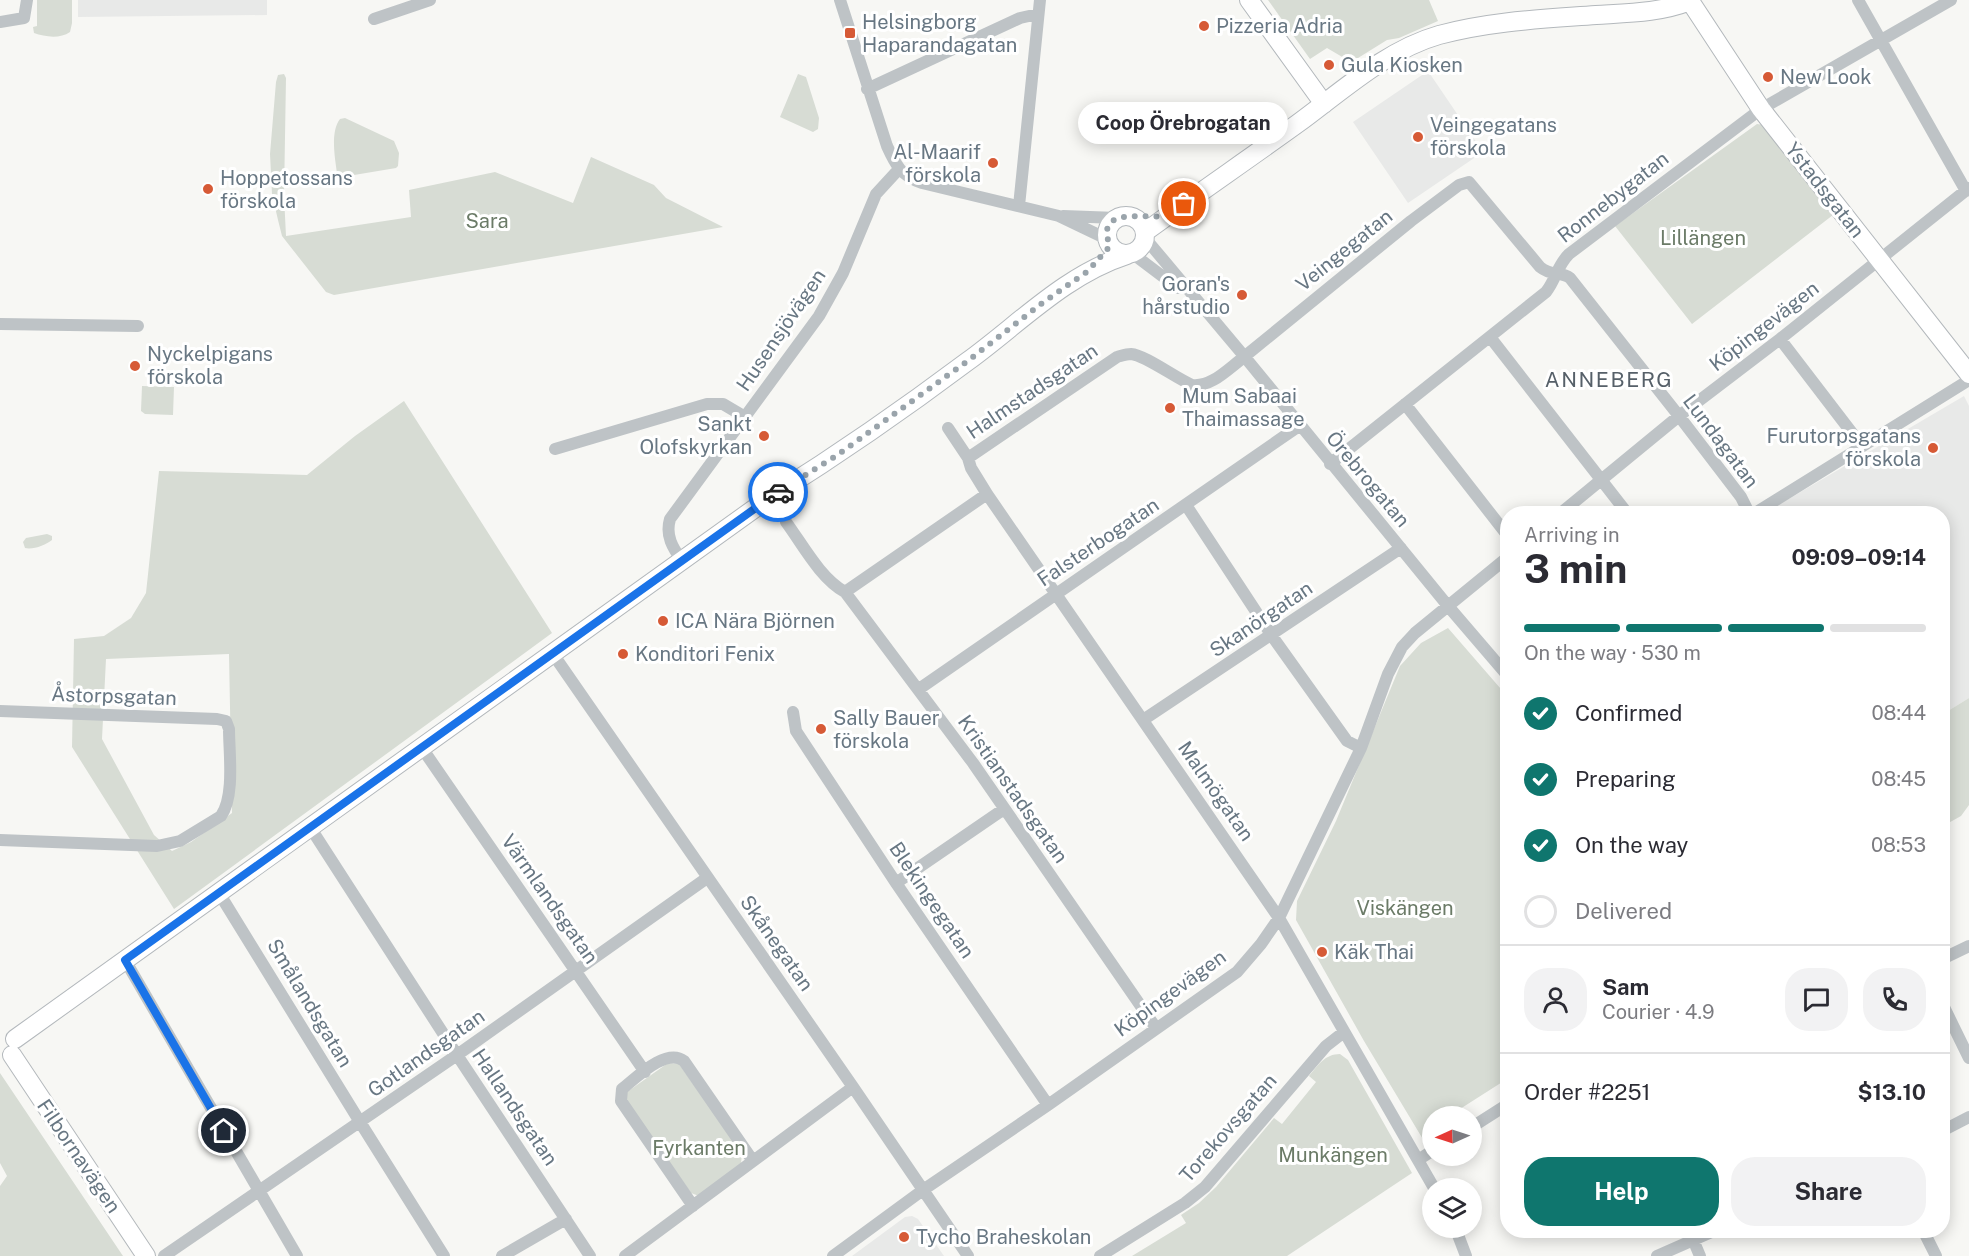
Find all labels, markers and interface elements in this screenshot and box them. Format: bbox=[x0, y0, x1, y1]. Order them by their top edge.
place label: Helsingborg Haparandagatan bbox=[862, 10, 1017, 57]
place label: Pizzeria Adria bbox=[1216, 14, 1343, 38]
marker: Pizzeria Adria bbox=[1197, 19, 1211, 33]
marker: Helsingborg Haparandagatan bbox=[843, 26, 857, 40]
place label: Gula Kiosken bbox=[1341, 53, 1463, 77]
marker: Gula Kiosken bbox=[1322, 58, 1336, 72]
place label: New Look bbox=[1780, 65, 1872, 89]
marker: New Look bbox=[1761, 70, 1775, 84]
callout: Coop Örebrogatan bbox=[1079, 102, 1289, 144]
text: Coop Örebrogatan bbox=[1095, 111, 1271, 135]
place label: Veingegatans förskola bbox=[1430, 113, 1557, 160]
marker: Veingegatans förskola bbox=[1411, 130, 1425, 144]
street label: Ystadsgatan bbox=[1780, 137, 1870, 243]
place label: Al-Maarif förskola bbox=[893, 140, 981, 187]
street label: Ronnebygatan bbox=[1553, 146, 1673, 248]
marker: Al-Maarif förskola bbox=[986, 156, 1000, 170]
place label: Hoppetossans förskola bbox=[220, 166, 353, 213]
pin bbox=[1158, 178, 1209, 229]
marker: Hoppetossans förskola bbox=[201, 182, 215, 196]
icon: bag bbox=[1167, 187, 1200, 220]
street label: Veingegatan bbox=[1291, 204, 1397, 296]
park label: Sara bbox=[466, 209, 508, 233]
park label: Lillängen bbox=[1660, 226, 1746, 250]
street label: Husensjövägen bbox=[731, 264, 831, 396]
place label: Goran's hårstudio bbox=[1142, 272, 1230, 319]
street label: Köpingevägen bbox=[1705, 276, 1823, 376]
marker: Goran's hårstudio bbox=[1235, 288, 1249, 302]
street label: Halmstadsgatan bbox=[962, 338, 1102, 444]
place label: Nyckelpigans förskola bbox=[147, 342, 273, 389]
marker: Nyckelpigans förskola bbox=[128, 359, 142, 373]
district label: ANNEBERG bbox=[1545, 367, 1673, 392]
place label: Mum Sabaai Thaimassage bbox=[1182, 384, 1304, 431]
street label: Lundagatan bbox=[1678, 389, 1764, 493]
marker: Mum Sabaai Thaimassage bbox=[1163, 401, 1177, 415]
place label: Sankt Olofskyrkan bbox=[639, 412, 752, 459]
place label: Furutorpsgatans förskola bbox=[1766, 424, 1921, 471]
street label: Örebrogatan bbox=[1321, 426, 1416, 532]
marker: Sankt Olofskyrkan bbox=[757, 429, 771, 443]
marker: Furutorpsgatans förskola bbox=[1926, 441, 1940, 455]
courier bbox=[748, 462, 808, 522]
icon: car bbox=[762, 476, 795, 509]
street label: Falsterbogatan bbox=[1033, 493, 1163, 591]
text: Arriving in bbox=[1524, 523, 1619, 547]
text: 09:09–09:14 bbox=[1791, 544, 1926, 570]
text: 3 min bbox=[1524, 546, 1627, 592]
street label: Skanörgatan bbox=[1205, 576, 1317, 662]
place label: ICA Nära Björnen bbox=[675, 609, 835, 633]
marker: ICA Nära Björnen bbox=[656, 614, 670, 628]
text: On the way · 530 m bbox=[1524, 641, 1701, 665]
place label: Konditori Fenix bbox=[635, 642, 775, 666]
marker: Konditori Fenix bbox=[616, 647, 630, 661]
street label: Åstorpsgatan bbox=[51, 680, 177, 710]
icon: check bbox=[1524, 697, 1557, 730]
text: Confirmed bbox=[1575, 700, 1682, 726]
text: 08:44 bbox=[1871, 701, 1926, 725]
place label: Sally Bauer förskola bbox=[833, 706, 940, 753]
street label: Kristianstadsgatan bbox=[953, 710, 1073, 868]
marker: Sally Bauer förskola bbox=[814, 722, 828, 736]
street label: Malmögatan bbox=[1173, 736, 1259, 846]
icon: check bbox=[1524, 763, 1557, 796]
text: Preparing bbox=[1575, 766, 1676, 792]
text: 08:45 bbox=[1871, 767, 1926, 791]
icon: check bbox=[1524, 829, 1557, 862]
street label: Värmlandsgatan bbox=[496, 830, 604, 968]
text: On the way bbox=[1575, 832, 1688, 858]
text: 08:53 bbox=[1871, 833, 1926, 857]
street label: Blekingegatan bbox=[884, 837, 980, 963]
street label: Skånegatan bbox=[735, 891, 819, 995]
park label: Viskängen bbox=[1356, 896, 1454, 920]
text: Delivered bbox=[1575, 898, 1672, 924]
street label: Smålandsgatan bbox=[262, 935, 358, 1071]
place label: Käk Thai bbox=[1334, 940, 1414, 964]
street label: Köpingevägen bbox=[1110, 944, 1230, 1042]
marker: Käk Thai bbox=[1315, 945, 1329, 959]
button: person bbox=[1524, 968, 1587, 1031]
button: chat bbox=[1785, 968, 1848, 1031]
button: phone bbox=[1863, 968, 1926, 1031]
text: Sam bbox=[1602, 974, 1649, 1000]
text: Courier · 4.9 bbox=[1602, 1000, 1714, 1024]
street label: Gotlandsgatan bbox=[363, 1004, 489, 1102]
street label: Hallandsgatan bbox=[467, 1044, 563, 1170]
street label: Torekovsgatan bbox=[1174, 1069, 1282, 1187]
text: Order #2251 bbox=[1524, 1079, 1651, 1105]
text: $13.10 bbox=[1857, 1079, 1926, 1105]
street label: Filbornavägen bbox=[32, 1095, 126, 1217]
pin bbox=[198, 1105, 249, 1156]
north arrow bbox=[1422, 1106, 1482, 1166]
map controls bbox=[1422, 1106, 1482, 1238]
icon: home bbox=[207, 1114, 240, 1147]
park label: Fyrkanten bbox=[652, 1136, 746, 1160]
park label: Munkängen bbox=[1278, 1143, 1388, 1167]
button: Help bbox=[1524, 1157, 1719, 1226]
button: Share bbox=[1731, 1157, 1926, 1226]
button: layers bbox=[1422, 1178, 1482, 1238]
place label: Tycho Braheskolan bbox=[916, 1225, 1091, 1249]
marker: Tycho Braheskolan bbox=[897, 1230, 911, 1244]

